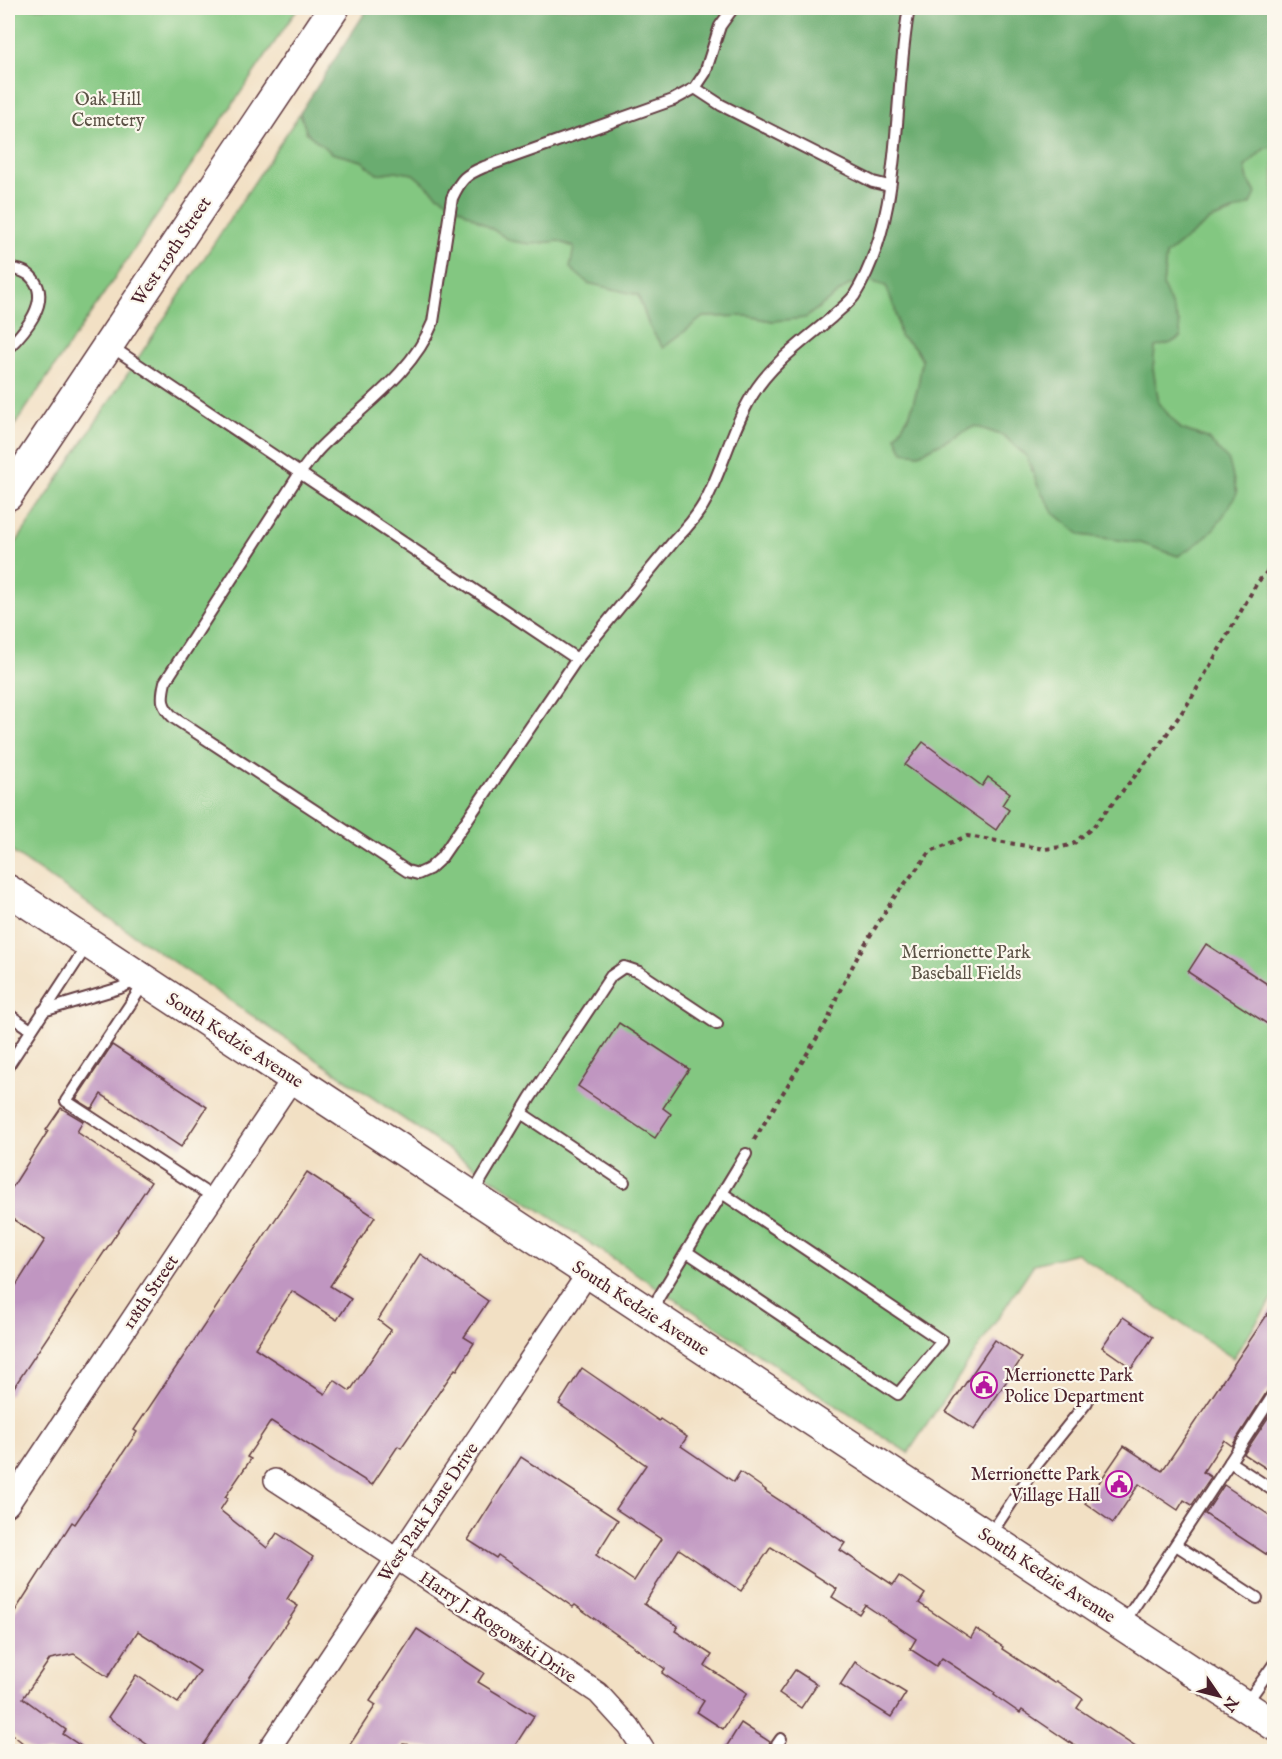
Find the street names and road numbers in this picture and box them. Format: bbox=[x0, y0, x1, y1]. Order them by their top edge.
street label: West 119th Street bbox=[127, 193, 217, 311]
street label: South Kedzie Avenue bbox=[161, 988, 307, 1094]
street label: 118th Street bbox=[118, 1251, 185, 1334]
street label: South Kedzie Avenue bbox=[567, 1256, 713, 1362]
street label: West Park Lane Drive bbox=[374, 1439, 484, 1587]
street label: South Kedzie Avenue bbox=[973, 1523, 1119, 1629]
street label: Harry J. Rogowski Drive bbox=[414, 1567, 580, 1689]

